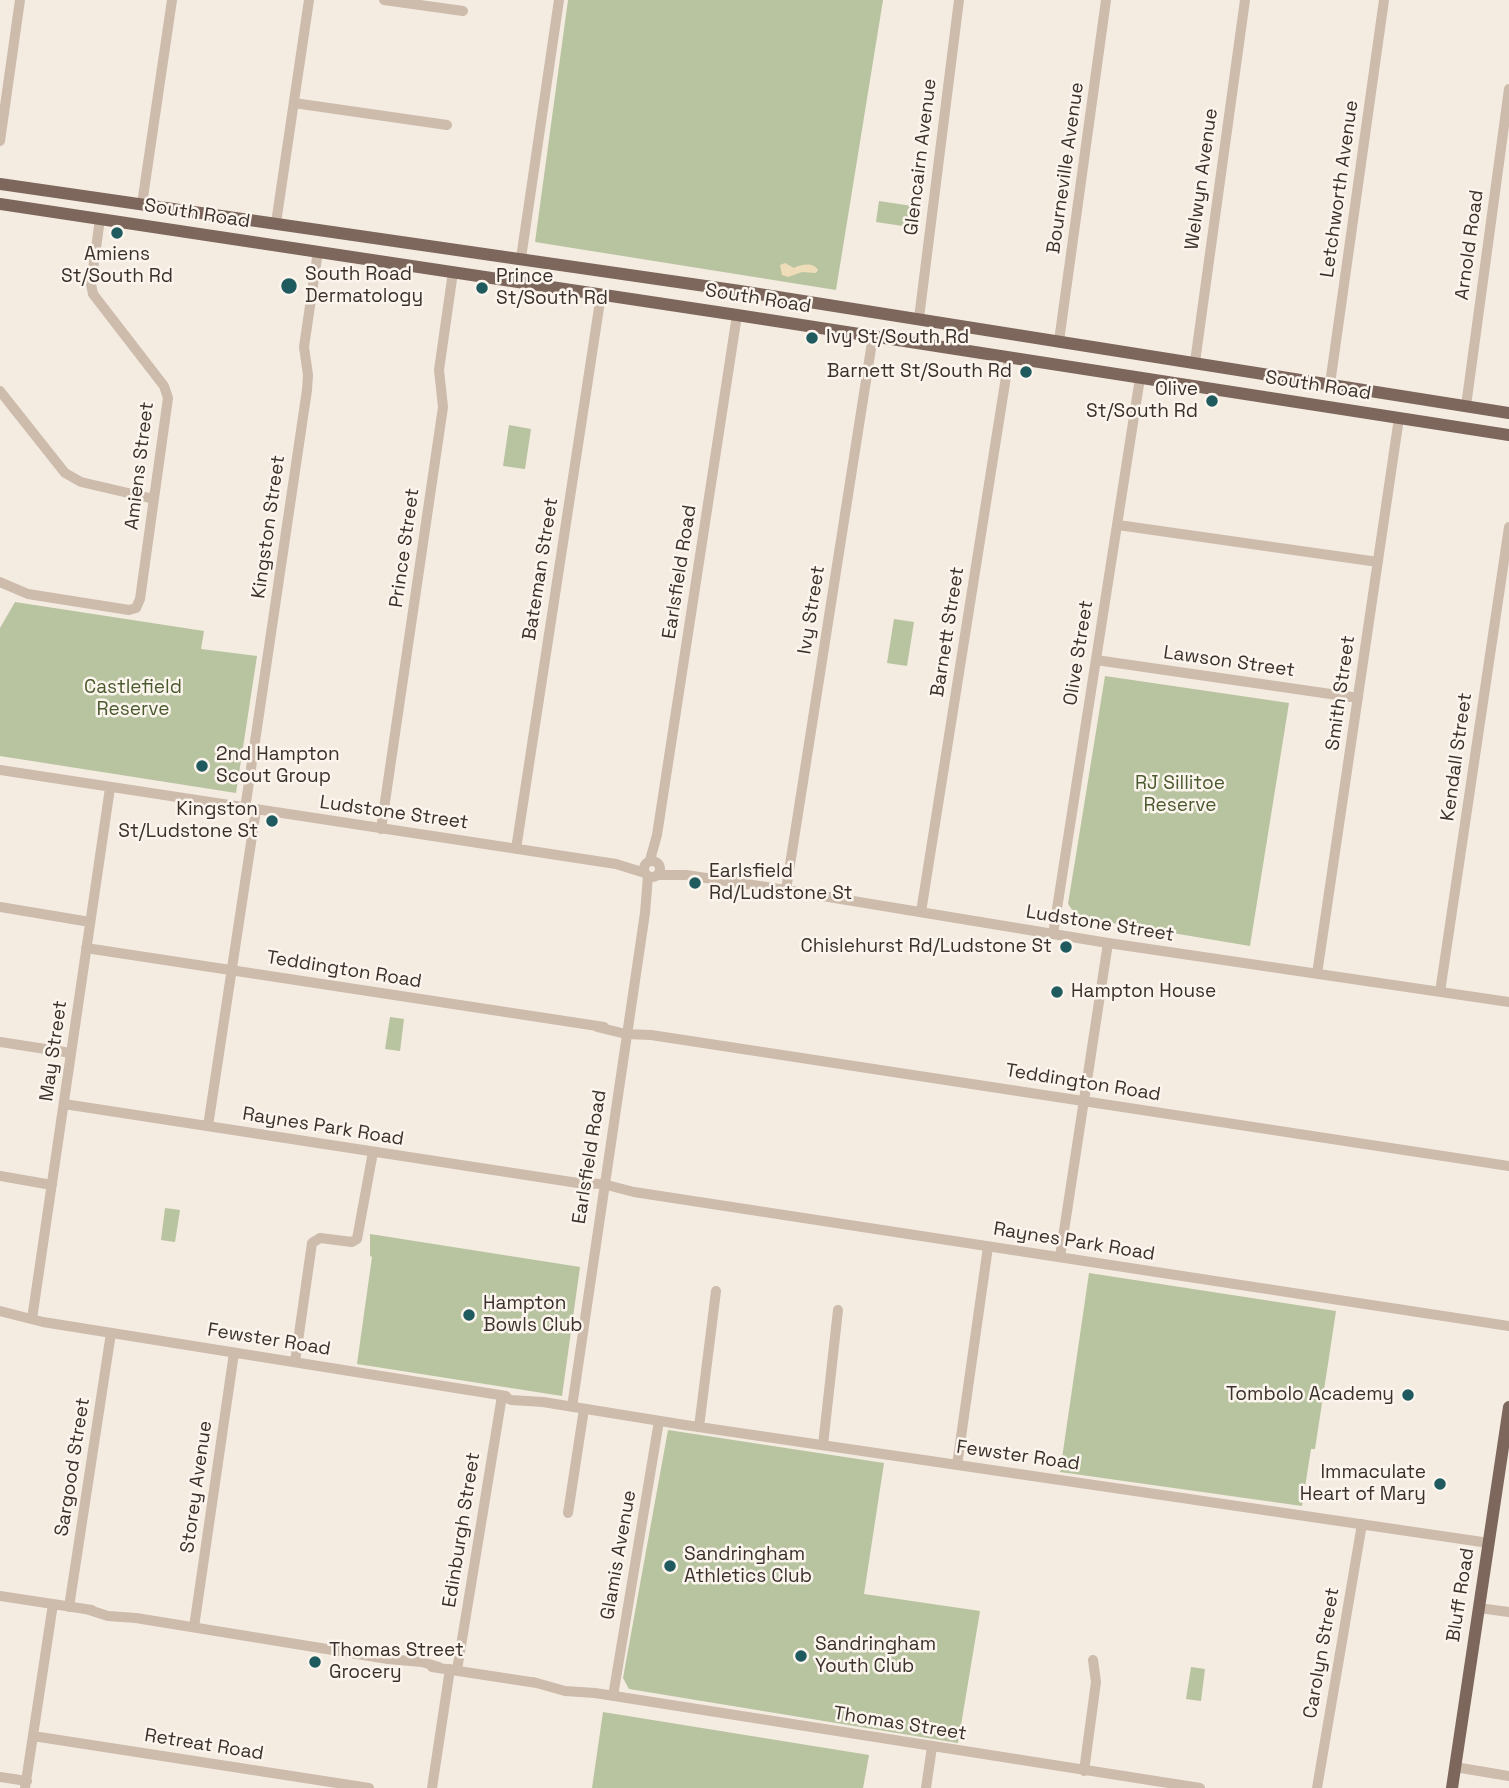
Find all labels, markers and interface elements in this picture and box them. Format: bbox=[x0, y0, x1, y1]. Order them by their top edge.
street label: Glencairn Avenue bbox=[900, 77, 942, 237]
street label: Bourneville Avenue bbox=[1043, 81, 1089, 255]
street label: Letchworth Avenue bbox=[1316, 99, 1364, 279]
street label: Welwyn Avenue bbox=[1181, 107, 1223, 251]
street label: Arnold Road bbox=[1451, 188, 1489, 302]
street label: South Road bbox=[142, 194, 252, 234]
marker: Amiens St/South Rd bbox=[109, 225, 125, 241]
place label: Amiens St/South Rd bbox=[61, 244, 173, 288]
place label: South Road Dermatology bbox=[305, 264, 423, 308]
place label: Prince St/South Rd bbox=[496, 266, 608, 310]
marker: South Road Dermatology bbox=[279, 276, 299, 296]
street label: South Road bbox=[703, 279, 813, 319]
marker: Prince St/South Rd bbox=[474, 280, 490, 296]
place label: Ivy St/South Rd bbox=[826, 327, 969, 349]
marker: Ivy St/South Rd bbox=[804, 330, 820, 346]
place label: Barnett St/South Rd bbox=[827, 361, 1012, 383]
marker: Barnett St/South Rd bbox=[1018, 364, 1034, 380]
street label: South Road bbox=[1263, 366, 1373, 406]
place label: Olive St/South Rd bbox=[1086, 379, 1198, 423]
marker: Olive St/South Rd bbox=[1204, 393, 1220, 409]
street label: Amiens Street bbox=[121, 401, 159, 531]
street label: Kingston Street bbox=[248, 454, 290, 600]
street label: Prince Street bbox=[385, 487, 425, 609]
street label: Bateman Street bbox=[518, 496, 564, 642]
street label: Earlsfield Road bbox=[658, 503, 702, 641]
street label: Ivy Street bbox=[794, 564, 830, 656]
street label: Barnett Street bbox=[926, 565, 970, 699]
street label: Olive Street bbox=[1059, 599, 1099, 707]
street label: Smith Street bbox=[1322, 634, 1360, 752]
street label: Lawson Street bbox=[1162, 641, 1296, 683]
park label: Castlefield Reserve bbox=[84, 677, 182, 721]
street label: Kendall Street bbox=[1437, 691, 1477, 823]
place label: 2nd Hampton Scout Group bbox=[216, 744, 340, 788]
marker: 2nd Hampton Scout Group bbox=[194, 758, 210, 774]
park label: RJ Sillitoe Reserve bbox=[1135, 773, 1225, 817]
street label: Ludstone Street bbox=[318, 791, 470, 835]
place label: Kingston St/Ludstone St bbox=[118, 799, 258, 843]
marker: Kingston St/Ludstone St bbox=[264, 813, 280, 829]
place label: Earlsfield Rd/Ludstone St bbox=[709, 861, 853, 905]
marker: Earlsfield Rd/Ludstone St bbox=[687, 875, 703, 891]
street label: Ludstone Street bbox=[1024, 901, 1176, 947]
place label: Chislehurst Rd/Ludstone St bbox=[801, 936, 1052, 958]
marker: Chislehurst Rd/Ludstone St bbox=[1058, 939, 1074, 955]
street label: Teddington Road bbox=[265, 946, 423, 994]
place label: Hampton House bbox=[1071, 981, 1216, 1003]
marker: Hampton House bbox=[1049, 984, 1065, 1000]
street label: May Street bbox=[36, 999, 72, 1103]
street label: Teddington Road bbox=[1004, 1059, 1162, 1107]
street label: Earlsfield Road bbox=[568, 1088, 612, 1226]
street label: Raynes Park Road bbox=[241, 1103, 405, 1151]
street label: Raynes Park Road bbox=[992, 1218, 1156, 1266]
place label: Hampton Bowls Club bbox=[483, 1293, 583, 1337]
marker: Hampton Bowls Club bbox=[461, 1307, 477, 1323]
street label: Fewster Road bbox=[206, 1319, 332, 1361]
place label: Tombolo Academy bbox=[1226, 1384, 1394, 1406]
marker: Tombolo Academy bbox=[1400, 1387, 1416, 1403]
street label: Sargood Street bbox=[51, 1396, 95, 1538]
street label: Storey Avenue bbox=[176, 1419, 218, 1555]
street label: Fewster Road bbox=[955, 1436, 1081, 1476]
street label: Edinburgh Street bbox=[438, 1451, 486, 1609]
place label: Immaculate Heart of Mary bbox=[1300, 1462, 1426, 1506]
marker: Immaculate Heart of Mary bbox=[1432, 1476, 1448, 1492]
street label: Glamis Avenue bbox=[596, 1488, 642, 1622]
place label: Sandringham Athletics Club bbox=[684, 1544, 812, 1588]
street label: Bluff Road bbox=[1442, 1546, 1480, 1644]
marker: Sandringham Athletics Club bbox=[662, 1558, 678, 1574]
street label: Carolyn Street bbox=[1299, 1586, 1345, 1720]
place label: Sandringham Youth Club bbox=[815, 1634, 936, 1678]
place label: Thomas Street Grocery bbox=[329, 1640, 464, 1684]
marker: Sandringham Youth Club bbox=[793, 1648, 809, 1664]
marker: Thomas Street Grocery bbox=[307, 1654, 323, 1670]
street label: Thomas Street bbox=[832, 1702, 968, 1746]
street label: Retreat Road bbox=[143, 1724, 265, 1766]

